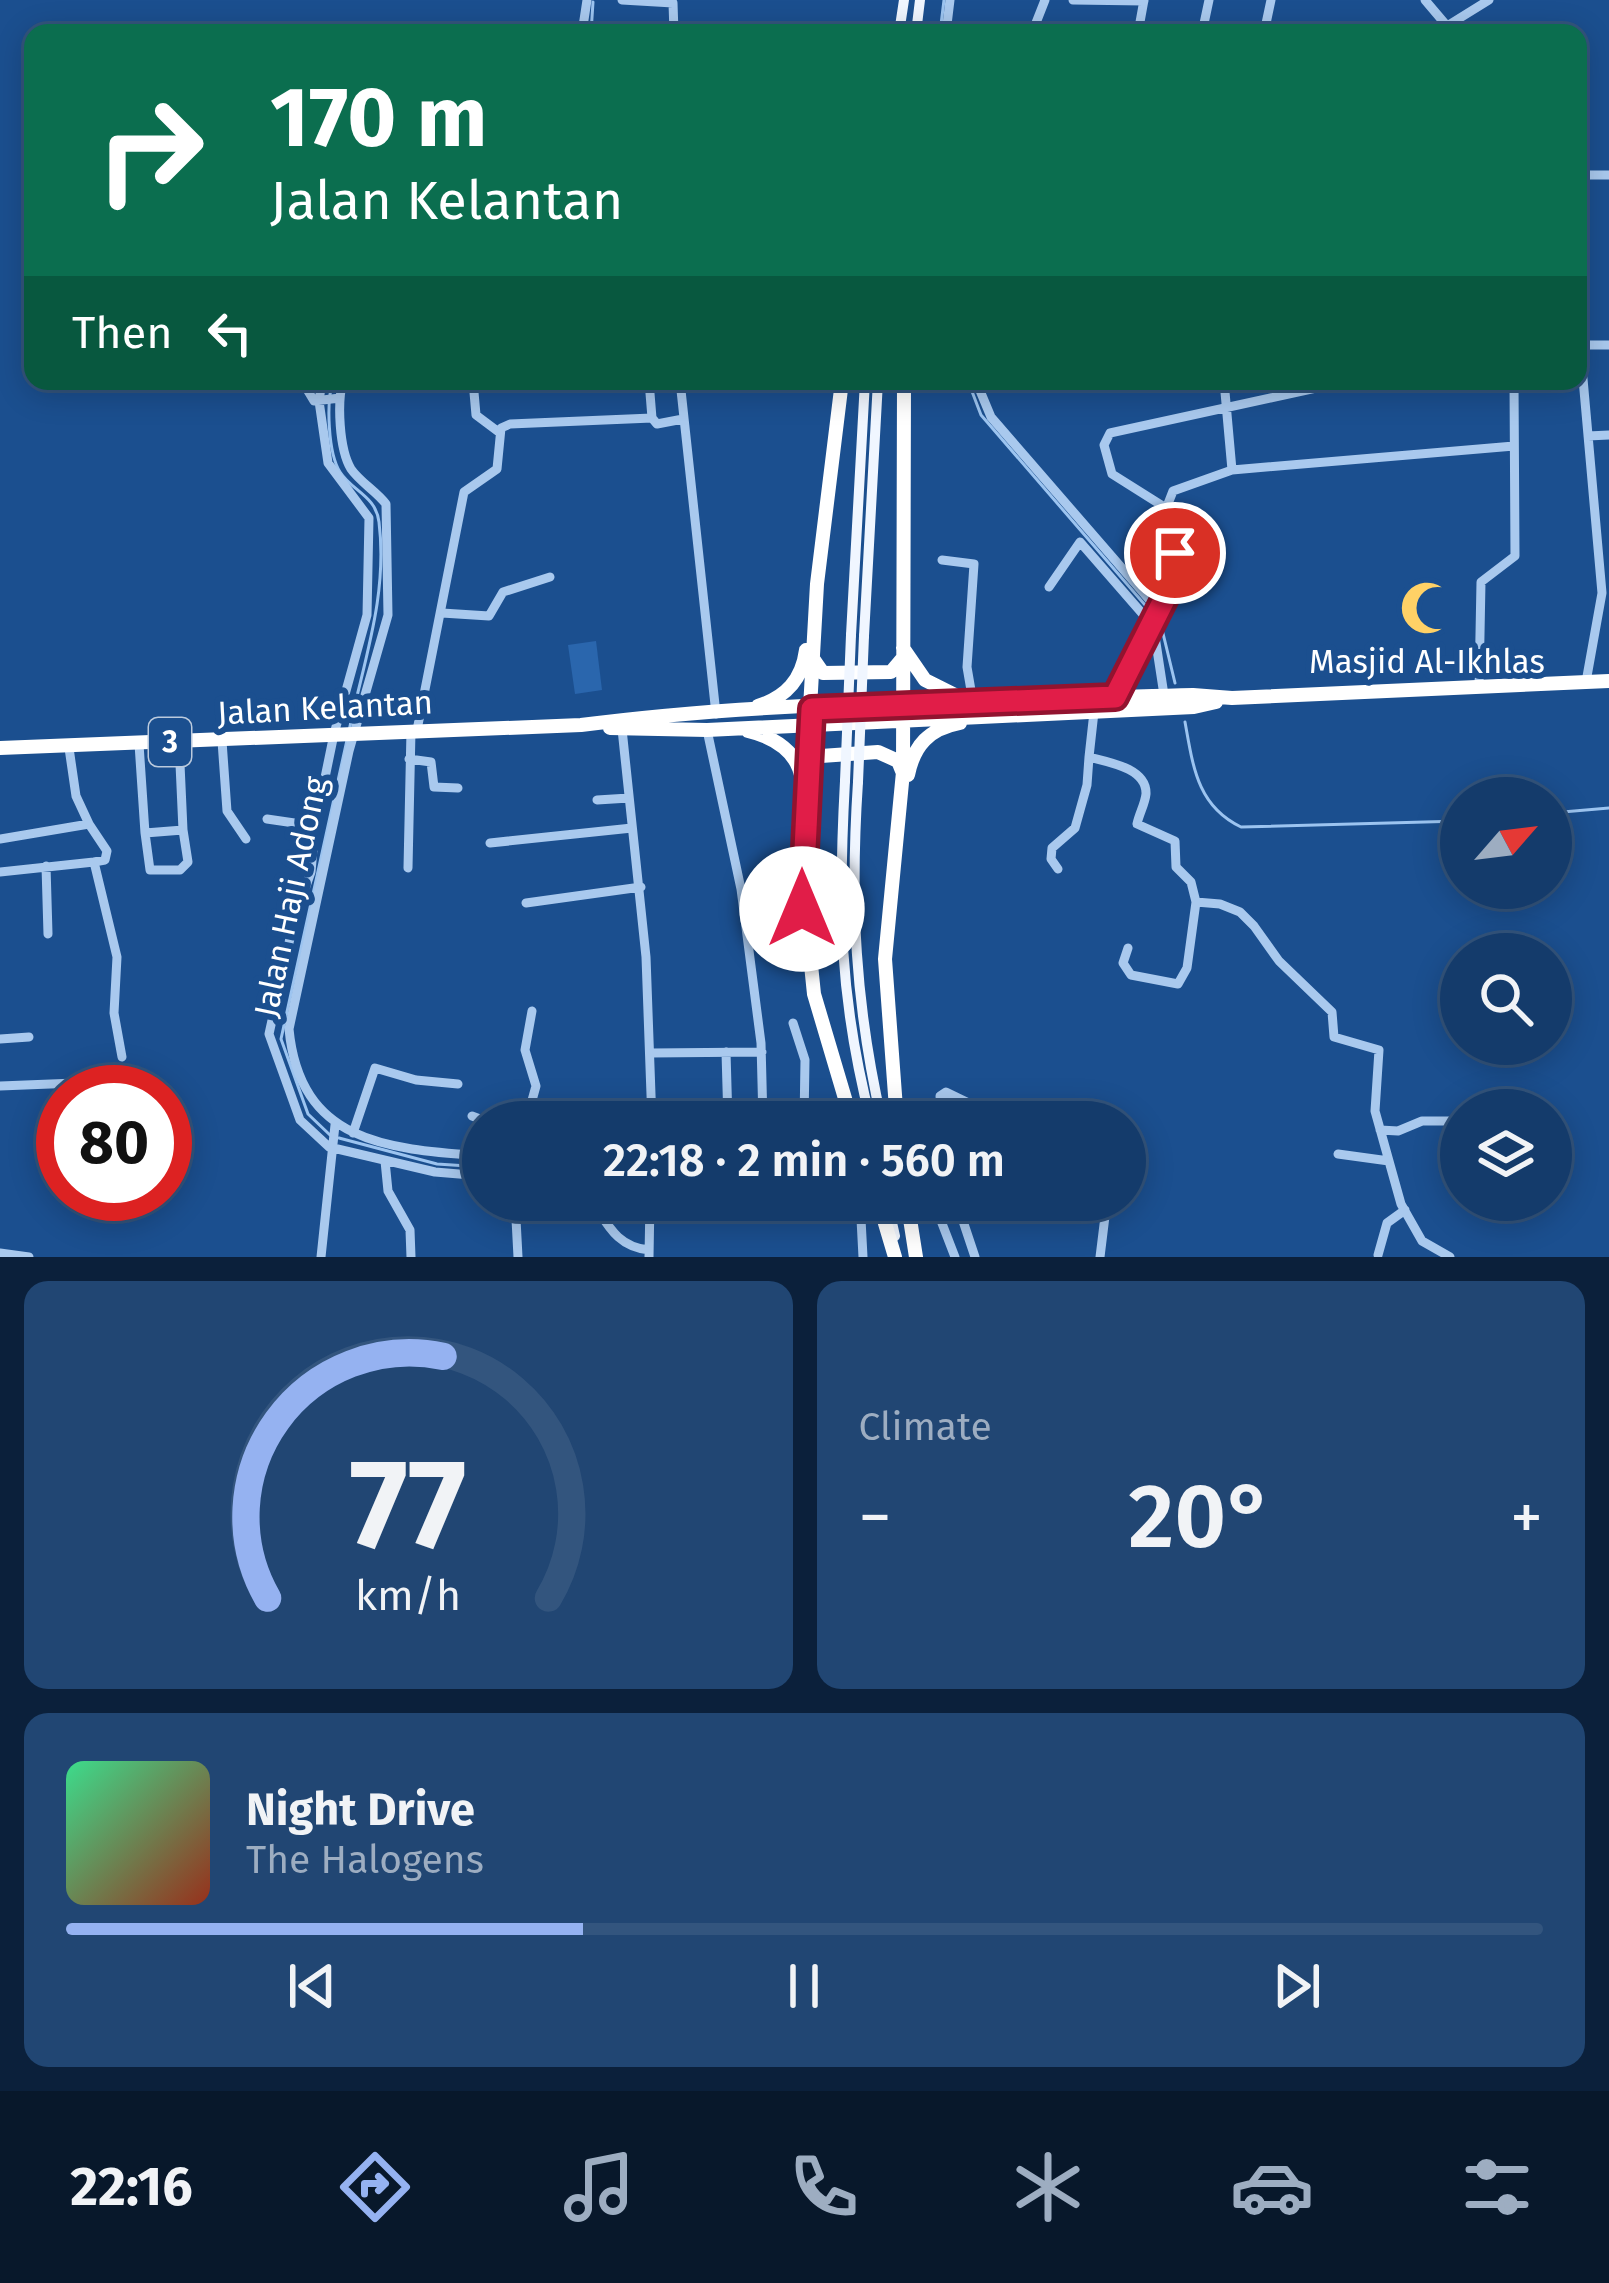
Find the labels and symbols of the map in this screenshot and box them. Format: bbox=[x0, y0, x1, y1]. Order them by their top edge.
pin bbox=[1124, 502, 1226, 604]
mosque icon: Masjid Al-Ikhlas bbox=[1398, 579, 1456, 637]
place label: Masjid Al-Ikhlas bbox=[1309, 642, 1545, 682]
street label: Jalan Kelantan bbox=[216, 682, 434, 734]
road number: 3 bbox=[149, 718, 191, 766]
street label: Jalan Haji Adong bbox=[246, 772, 336, 1021]
north arrow bbox=[1440, 777, 1572, 909]
position arrow bbox=[739, 846, 865, 972]
speed limit sign: 80 bbox=[36, 1065, 192, 1221]

